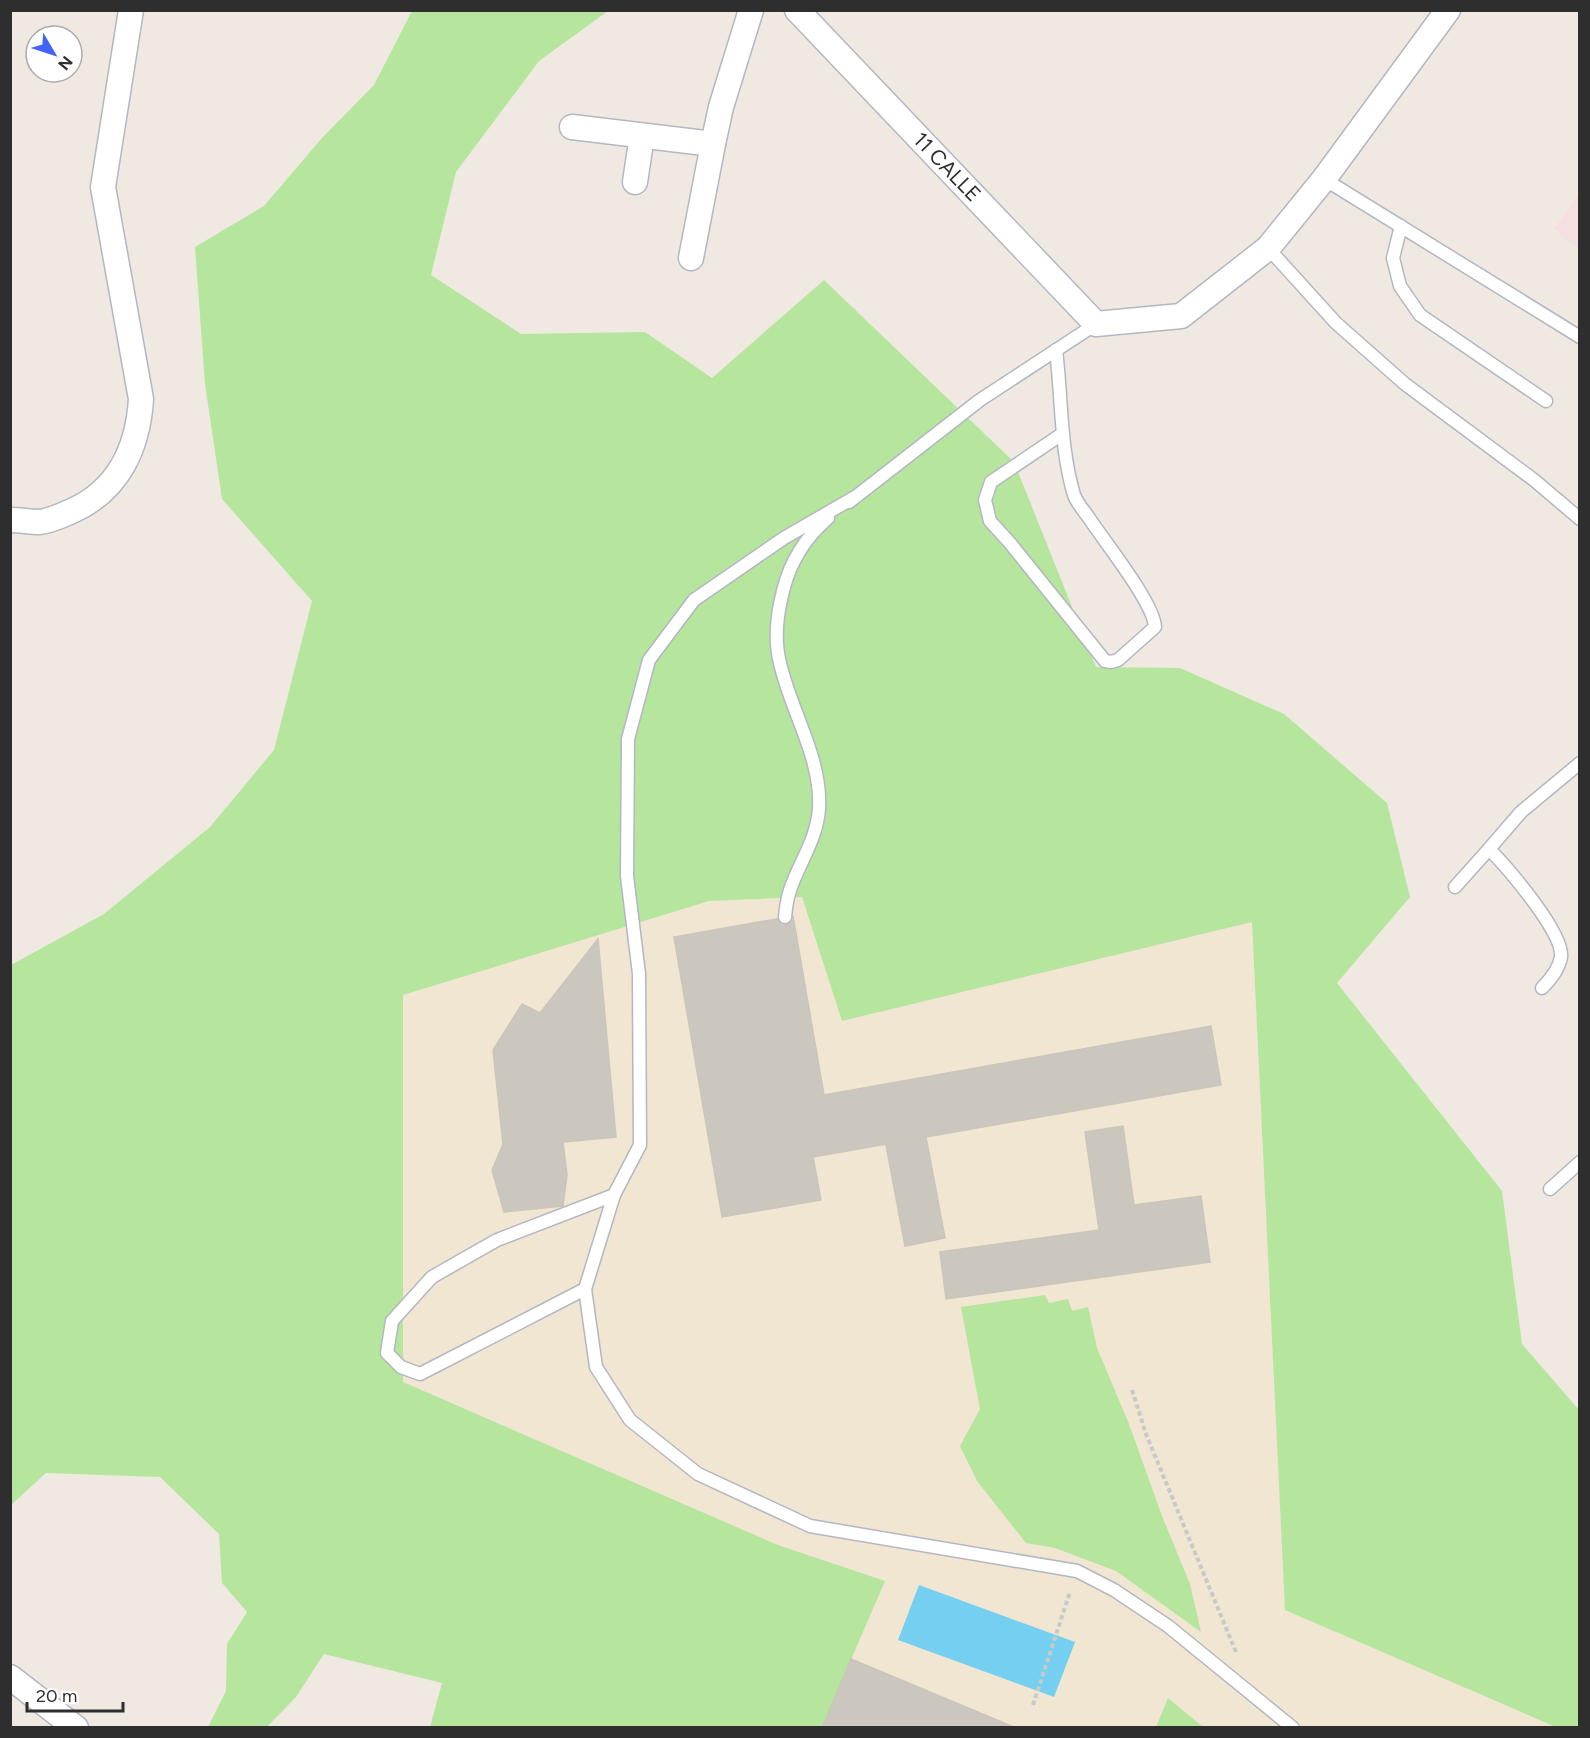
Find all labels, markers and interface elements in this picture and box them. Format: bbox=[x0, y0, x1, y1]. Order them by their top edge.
north arrow bbox=[24, 24, 84, 84]
text: N bbox=[54, 52, 77, 74]
street label: 11 CALLE bbox=[908, 127, 986, 206]
scale bar bbox=[27, 1675, 123, 1713]
text: 20 m bbox=[36, 1685, 77, 1707]

